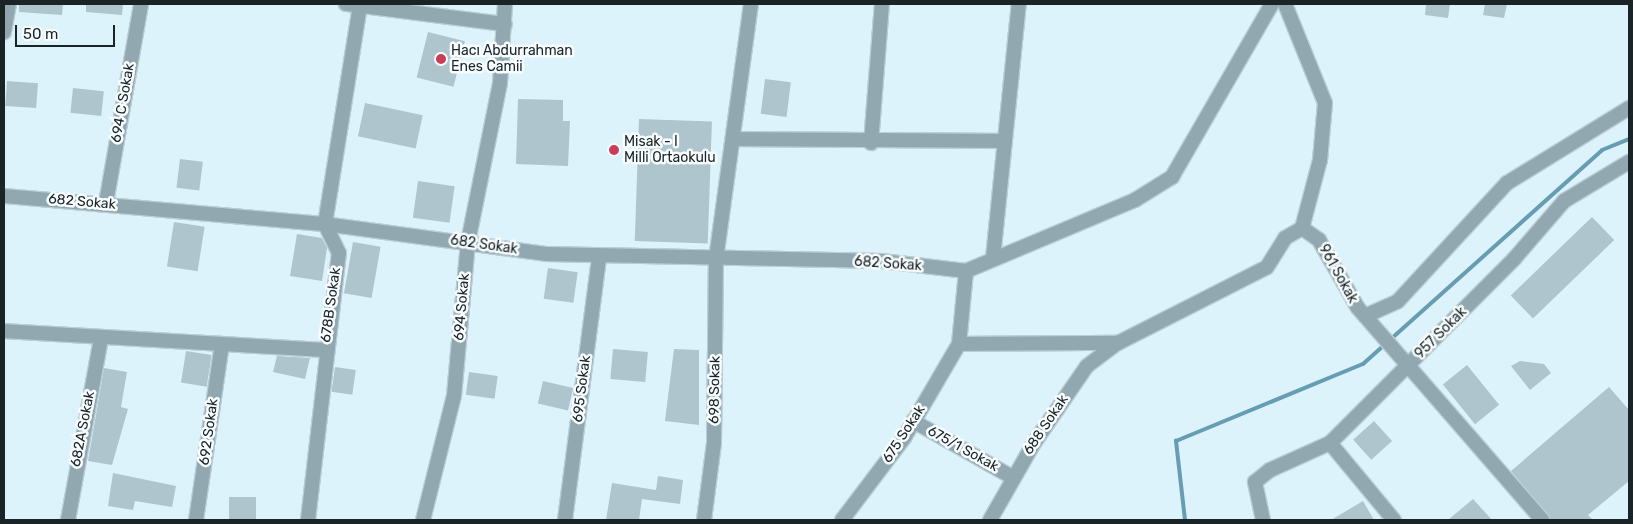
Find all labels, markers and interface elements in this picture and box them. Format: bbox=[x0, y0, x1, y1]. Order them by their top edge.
scale bar bbox=[18, 15, 118, 47]
text: 50 m bbox=[23, 25, 58, 43]
place label: Hacı Abdurrahman Enes Camii bbox=[451, 43, 573, 75]
marker: Hacı Abdurrahman Enes Camii bbox=[435, 53, 447, 65]
street label: 694 C Sokak bbox=[108, 62, 138, 144]
place label: Misak - I Milli Ortaokulu bbox=[624, 134, 716, 166]
marker: Misak - I Milli Ortaokulu bbox=[608, 144, 620, 156]
street label: 682 Sokak bbox=[48, 191, 116, 213]
street label: 682 Sokak bbox=[449, 232, 519, 258]
street label: 961 Sokak bbox=[1315, 242, 1361, 306]
street label: 682 Sokak bbox=[854, 253, 922, 275]
street label: 678B Sokak bbox=[317, 266, 345, 344]
street label: 694 Sokak bbox=[451, 273, 473, 341]
street label: 957 Sokak bbox=[1412, 304, 1470, 362]
street label: 695 Sokak bbox=[570, 355, 594, 423]
street label: 698 Sokak bbox=[706, 356, 724, 424]
street label: 682A Sokak bbox=[67, 390, 99, 468]
street label: 688 Sokak bbox=[1020, 392, 1072, 458]
street label: 692 Sokak bbox=[196, 398, 222, 466]
street label: 675 Sokak bbox=[879, 402, 929, 466]
street label: 675/1 Sokak bbox=[925, 423, 1001, 475]

